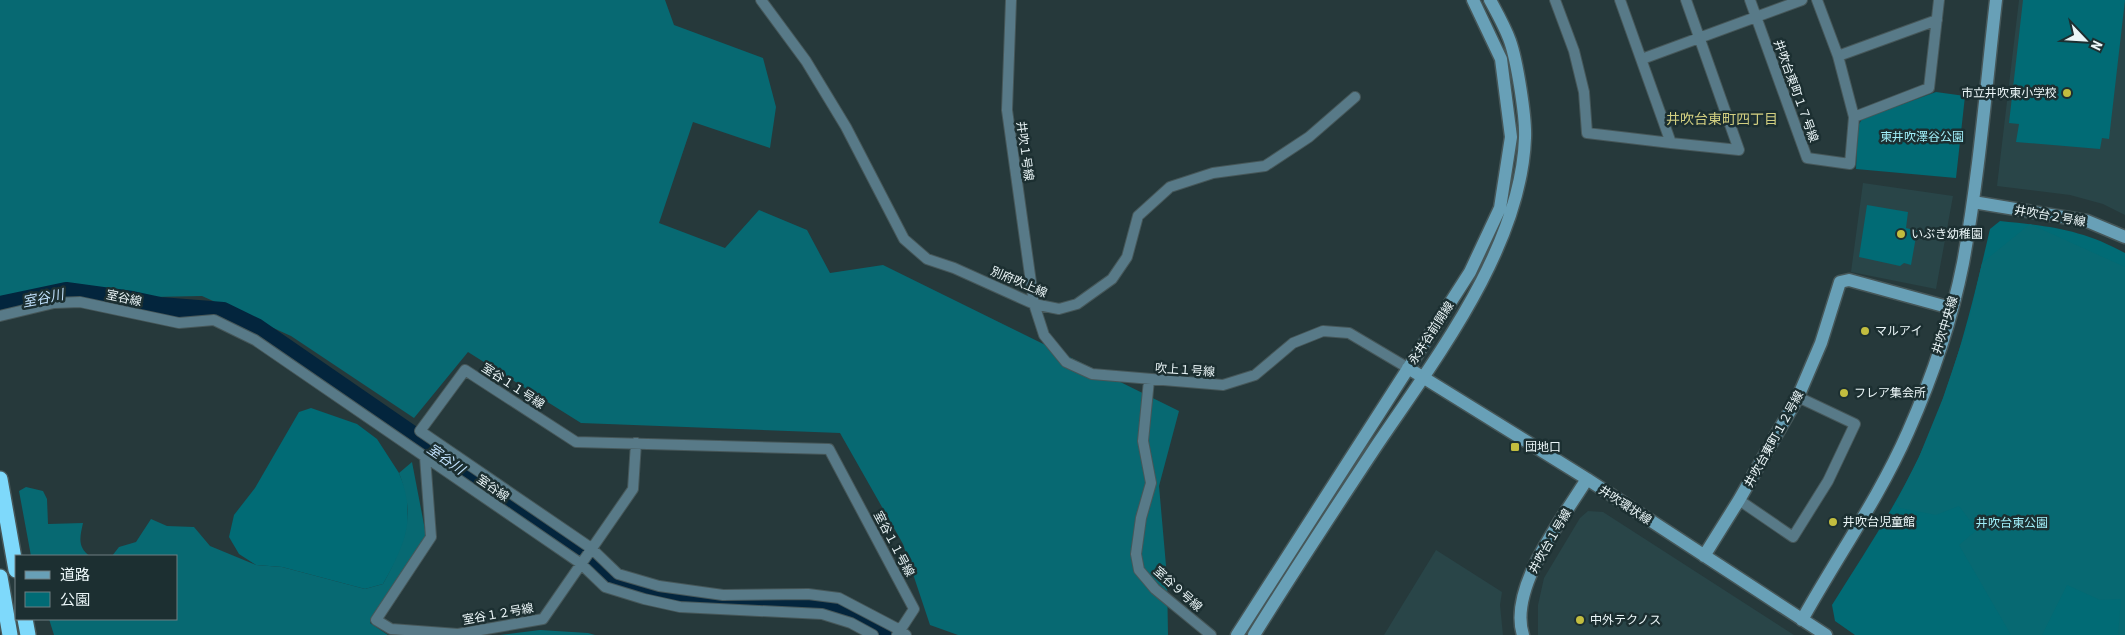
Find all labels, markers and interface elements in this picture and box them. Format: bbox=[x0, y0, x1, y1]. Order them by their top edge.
north arrow bbox=[2060, 15, 2110, 65]
street label: 井吹台東町１７号線 bbox=[1771, 38, 1821, 144]
text: N bbox=[2088, 38, 2106, 53]
place label: 市立井吹東小学校 bbox=[1961, 86, 2057, 100]
marker: 市立井吹東小学校 bbox=[2061, 87, 2073, 99]
district label: 井吹台東町四丁目 bbox=[1666, 111, 1778, 127]
street label: 井吹１号線 bbox=[1014, 120, 1036, 182]
park label: 東井吹澤谷公園 bbox=[1880, 130, 1964, 144]
street label: 井吹台２号線 bbox=[2013, 203, 2087, 229]
place label: いぶき幼稚園 bbox=[1911, 227, 1983, 241]
marker: いぶき幼稚園 bbox=[1895, 228, 1907, 240]
street label: 別府吹上線 bbox=[989, 264, 1049, 300]
water label: 室谷川 bbox=[21, 286, 67, 310]
street label: 室谷線 bbox=[105, 287, 143, 309]
street label: 井吹中央線 bbox=[1930, 294, 1960, 356]
street label: 永井谷前開線 bbox=[1406, 299, 1456, 367]
place label: マルアイ bbox=[1875, 324, 1922, 338]
marker: マルアイ bbox=[1859, 325, 1871, 337]
street label: 室谷１１号線 bbox=[479, 361, 547, 411]
street label: 吹上１号線 bbox=[1155, 361, 1215, 379]
place label: フレア集会所 bbox=[1854, 386, 1926, 400]
marker: フレア集会所 bbox=[1838, 387, 1850, 399]
street label: 井吹台東町１２号線 bbox=[1742, 388, 1806, 490]
water label: 室谷川 bbox=[424, 440, 469, 479]
place label: 団地口 bbox=[1525, 440, 1561, 454]
marker: 団地口 bbox=[1509, 441, 1521, 453]
street label: 室谷線 bbox=[474, 472, 512, 504]
street label: 井吹環状線 bbox=[1596, 483, 1654, 527]
street label: 井吹台１号線 bbox=[1526, 506, 1574, 576]
street label: 室谷１１号線 bbox=[871, 509, 917, 579]
place label: 井吹台児童館 bbox=[1843, 515, 1915, 529]
marker: 井吹台児童館 bbox=[1827, 516, 1839, 528]
park label: 井吹台東公園 bbox=[1976, 516, 2048, 530]
legend bbox=[15, 555, 178, 620]
street label: 室谷９号線 bbox=[1151, 564, 1205, 614]
text: 道路 bbox=[60, 566, 90, 584]
text: 公園 bbox=[60, 591, 90, 609]
street label: 室谷１２号線 bbox=[461, 601, 535, 627]
place label: 中外テクノス bbox=[1590, 613, 1661, 627]
marker: 中外テクノス bbox=[1574, 614, 1586, 626]

